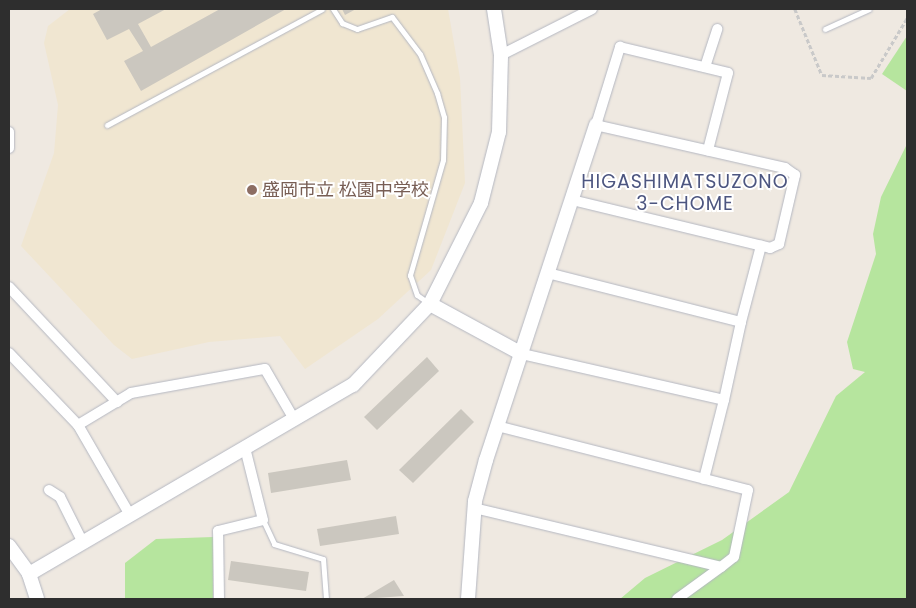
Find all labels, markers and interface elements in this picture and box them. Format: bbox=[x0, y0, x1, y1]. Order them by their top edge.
district label: HIGASHIMATSUZONO 3-CHOME bbox=[579, 171, 791, 215]
place label: 盛岡市立 松園中学校 bbox=[262, 179, 429, 201]
marker: 盛岡市立 松園中学校 bbox=[246, 184, 258, 196]

